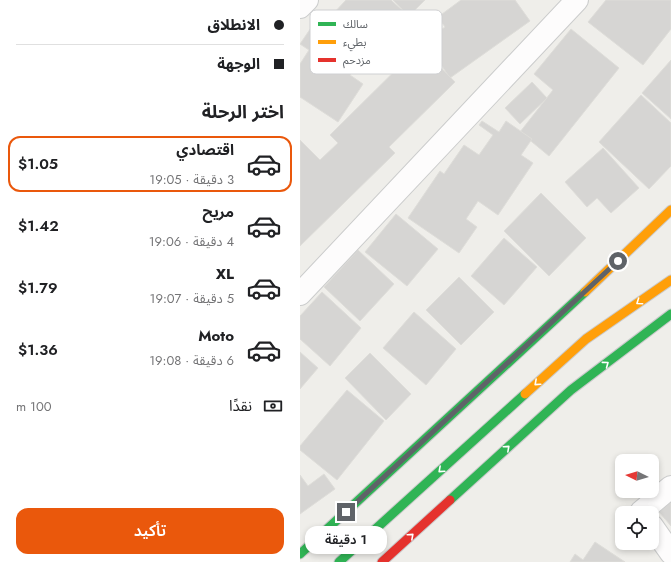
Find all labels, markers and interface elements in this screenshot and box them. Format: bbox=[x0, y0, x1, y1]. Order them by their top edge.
legend bbox=[310, 10, 442, 74]
text: الانطلاق bbox=[208, 14, 260, 36]
text: سالك bbox=[343, 16, 368, 32]
text: بطيء bbox=[343, 34, 366, 52]
text: مزدحم bbox=[343, 52, 371, 69]
text: الوجهة bbox=[217, 53, 260, 75]
text: اختر الرحلة bbox=[202, 99, 284, 125]
text: اقتصادي bbox=[176, 139, 234, 161]
icon: car bbox=[246, 146, 282, 182]
text: $1.05 bbox=[18, 153, 58, 175]
text: 3 دقيقة · 19:05 bbox=[149, 170, 234, 189]
text: مريح bbox=[202, 201, 234, 223]
icon: car bbox=[246, 208, 282, 244]
text: $1.42 bbox=[18, 215, 59, 237]
text: 4 دقيقة · 19:06 bbox=[149, 232, 234, 251]
route start bbox=[609, 252, 627, 270]
text: XL bbox=[216, 263, 234, 285]
icon: car bbox=[246, 270, 282, 306]
text: $1.79 bbox=[18, 277, 58, 299]
text: 5 دقيقة · 19:07 bbox=[150, 289, 234, 308]
one-way arrow bbox=[636, 297, 643, 305]
text: Moto bbox=[198, 325, 234, 347]
icon: car bbox=[246, 332, 282, 368]
text: $1.36 bbox=[18, 339, 58, 361]
text: 6 دقيقة · 19:08 bbox=[149, 351, 234, 370]
one-way arrow bbox=[601, 361, 608, 368]
one-way arrow bbox=[535, 378, 542, 385]
text: نقدًا bbox=[229, 395, 252, 417]
icon: cash bbox=[262, 395, 284, 417]
text: 100 m bbox=[16, 397, 52, 416]
one-way arrow bbox=[502, 446, 510, 453]
north arrow bbox=[615, 454, 659, 498]
map controls bbox=[615, 454, 659, 550]
one-way arrow bbox=[438, 465, 446, 473]
route end bbox=[337, 503, 355, 521]
button: locate bbox=[615, 506, 659, 550]
button: تأكيد bbox=[16, 508, 284, 554]
callout: 1 دقيقة bbox=[305, 526, 387, 554]
text: 1 دقيقة bbox=[325, 530, 367, 549]
one-way arrow bbox=[406, 533, 414, 541]

